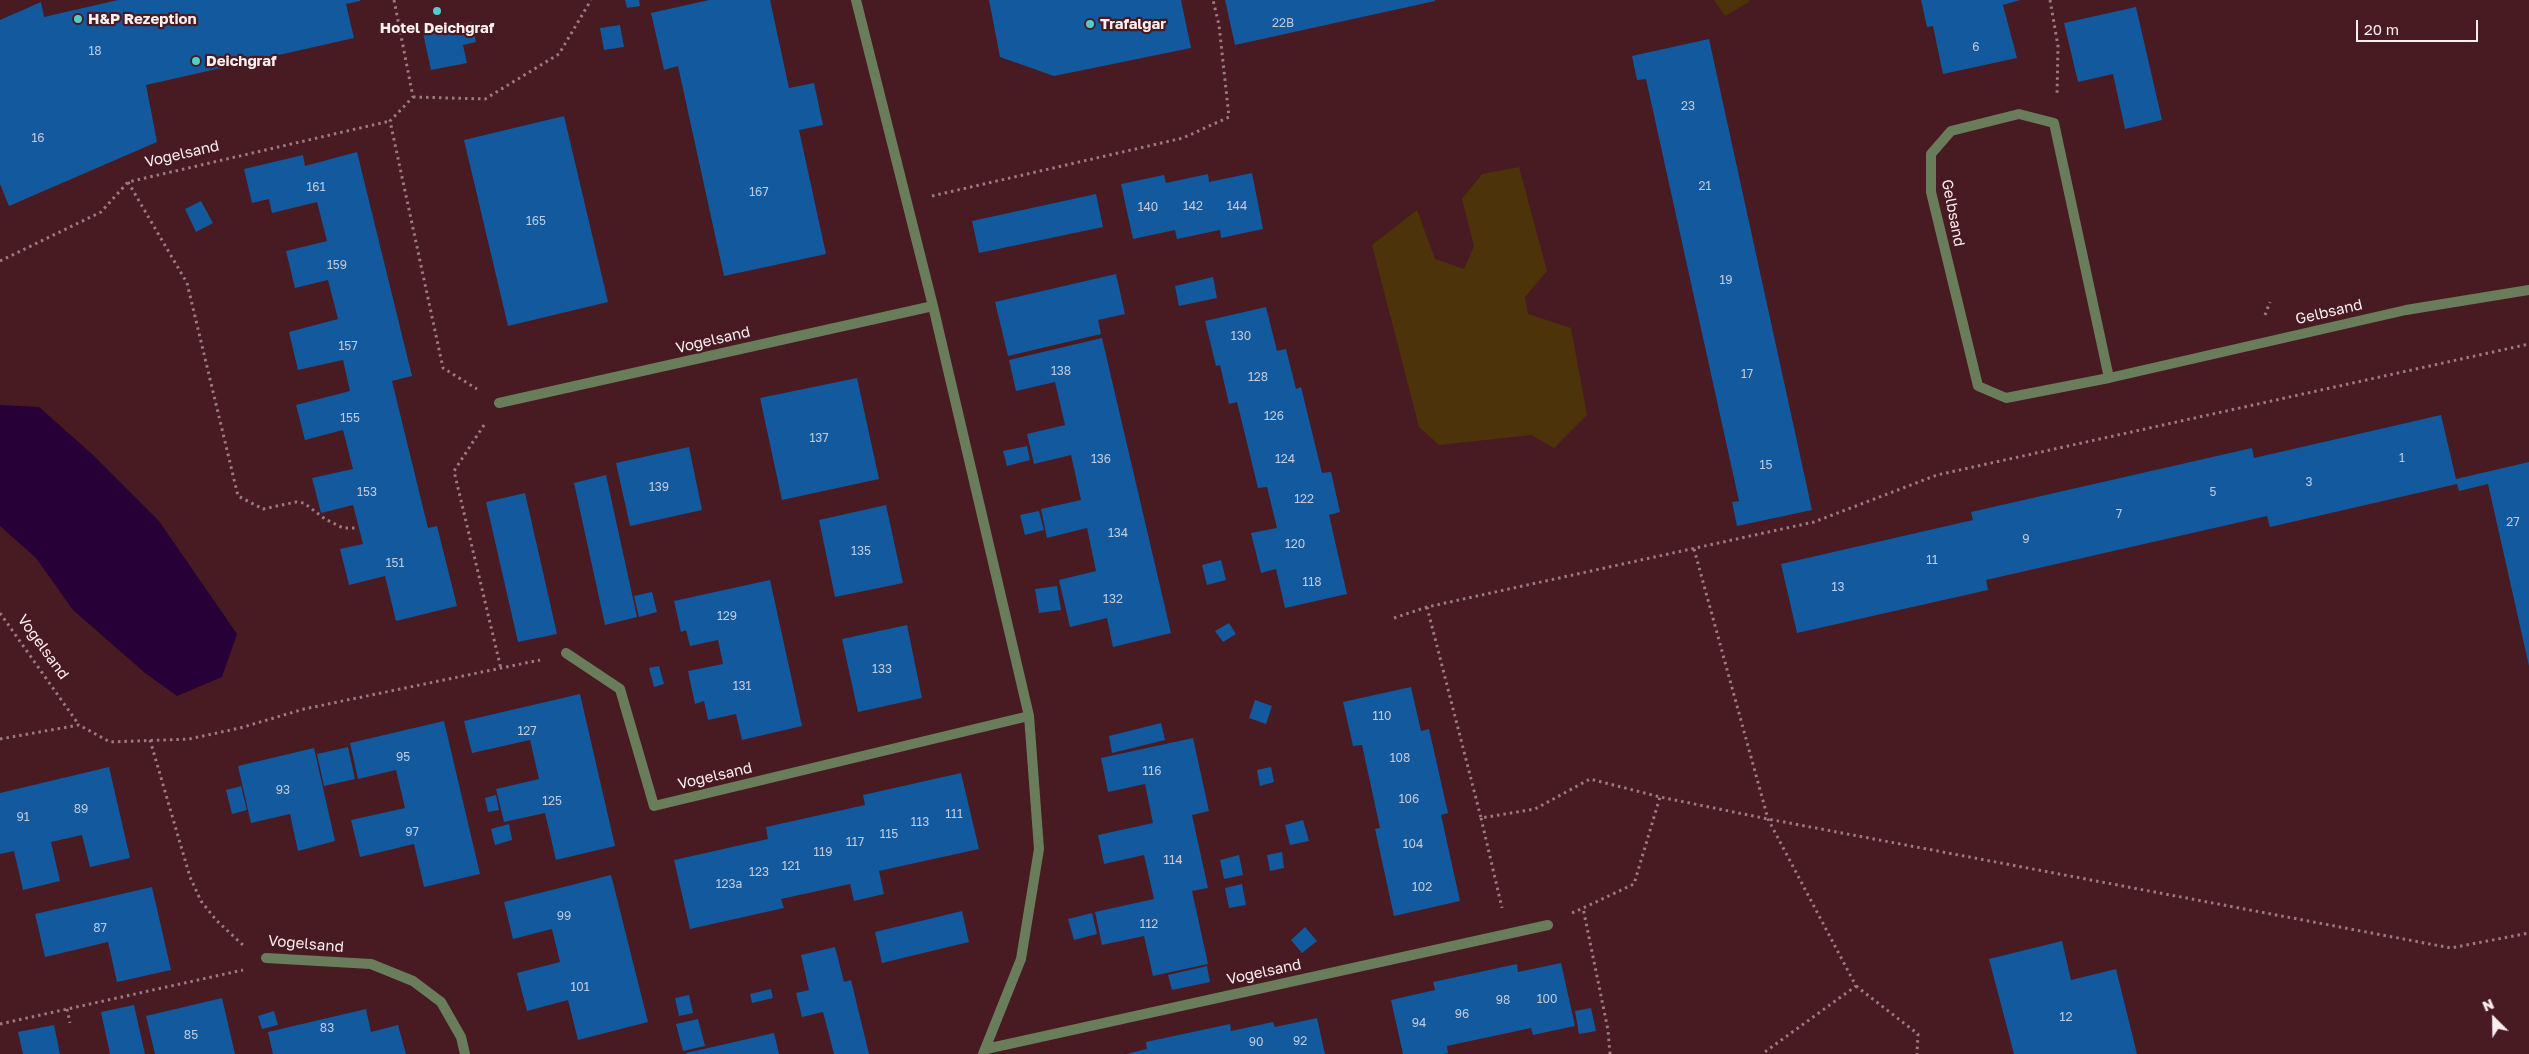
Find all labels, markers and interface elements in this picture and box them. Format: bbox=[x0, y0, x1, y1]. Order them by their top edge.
marker: Hotel Deichgraf bbox=[431, 5, 443, 17]
place label: H&P Rezeption bbox=[88, 10, 197, 28]
scale bar bbox=[2359, 10, 2482, 42]
marker: H&P Rezeption bbox=[72, 13, 84, 25]
place label: Trafalgar bbox=[1100, 15, 1166, 33]
house number: 22B bbox=[1272, 16, 1294, 30]
marker: Trafalgar bbox=[1084, 18, 1096, 30]
place label: Hotel Deichgraf bbox=[380, 19, 494, 37]
text: 20 m bbox=[2364, 20, 2399, 38]
house number: 6 bbox=[1972, 40, 1980, 54]
house number: 18 bbox=[88, 44, 102, 58]
place label: Deichgraf bbox=[206, 52, 276, 70]
marker: Deichgraf bbox=[190, 55, 202, 67]
house number: 23 bbox=[1681, 99, 1695, 113]
house number: 16 bbox=[31, 131, 45, 145]
street label: Vogelsand bbox=[143, 137, 221, 171]
street label: Gelbsand bbox=[1938, 178, 1968, 248]
house number: 21 bbox=[1699, 179, 1711, 193]
house number: 161 bbox=[307, 180, 325, 194]
house number: 167 bbox=[749, 185, 769, 199]
house number: 142 bbox=[1183, 199, 1203, 213]
house number: 144 bbox=[1227, 199, 1247, 213]
house number: 140 bbox=[1138, 200, 1158, 214]
house number: 165 bbox=[526, 214, 546, 228]
house number: 159 bbox=[327, 258, 347, 272]
house number: 19 bbox=[1719, 273, 1733, 287]
street label: Gelbsand bbox=[2294, 296, 2364, 328]
street label: Vogelsand bbox=[674, 323, 752, 357]
house number: 130 bbox=[1231, 329, 1251, 343]
house number: 157 bbox=[338, 339, 358, 353]
house number: 138 bbox=[1051, 364, 1071, 378]
house number: 17 bbox=[1741, 367, 1753, 381]
house number: 128 bbox=[1248, 370, 1268, 384]
house number: 126 bbox=[1264, 409, 1284, 423]
house number: 155 bbox=[340, 411, 360, 425]
house number: 137 bbox=[809, 431, 829, 445]
house number: 1 bbox=[2399, 451, 2405, 465]
house number: 136 bbox=[1091, 452, 1111, 466]
house number: 124 bbox=[1275, 452, 1295, 466]
house number: 15 bbox=[1760, 458, 1772, 472]
house number: 3 bbox=[2305, 475, 2313, 489]
house number: 139 bbox=[649, 480, 669, 494]
house number: 153 bbox=[357, 485, 377, 499]
house number: 5 bbox=[2210, 485, 2216, 499]
house number: 122 bbox=[1294, 492, 1314, 506]
house number: 7 bbox=[2116, 507, 2122, 521]
house number: 27 bbox=[2506, 515, 2520, 529]
house number: 134 bbox=[1108, 526, 1128, 540]
house number: 9 bbox=[2022, 532, 2030, 546]
house number: 120 bbox=[1285, 537, 1305, 551]
house number: 135 bbox=[851, 544, 871, 558]
house number: 11 bbox=[1926, 553, 1938, 567]
house number: 151 bbox=[386, 556, 404, 570]
house number: 118 bbox=[1303, 575, 1321, 589]
house number: 13 bbox=[1832, 580, 1844, 594]
house number: 132 bbox=[1103, 592, 1123, 606]
house number: 129 bbox=[717, 609, 737, 623]
street label: Vogelsand bbox=[13, 611, 73, 683]
house number: 133 bbox=[872, 662, 892, 676]
house number: 131 bbox=[733, 679, 751, 693]
house number: 110 bbox=[1372, 709, 1392, 723]
house number: 127 bbox=[517, 724, 537, 738]
house number: 95 bbox=[396, 750, 410, 764]
house number: 108 bbox=[1390, 751, 1410, 765]
street label: Vogelsand bbox=[676, 759, 754, 793]
house number: 116 bbox=[1143, 764, 1161, 778]
house number: 93 bbox=[276, 783, 290, 797]
house number: 106 bbox=[1399, 792, 1419, 806]
house number: 125 bbox=[542, 794, 562, 808]
house number: 89 bbox=[74, 802, 88, 816]
house number: 111 bbox=[945, 807, 963, 821]
house number: 91 bbox=[16, 810, 30, 824]
house number: 113 bbox=[911, 815, 929, 829]
house number: 97 bbox=[405, 825, 419, 839]
house number: 115 bbox=[880, 827, 898, 841]
house number: 117 bbox=[846, 835, 864, 849]
house number: 104 bbox=[1403, 837, 1423, 851]
house number: 119 bbox=[814, 845, 832, 859]
house number: 114 bbox=[1164, 853, 1182, 867]
house number: 121 bbox=[782, 859, 800, 873]
house number: 123 bbox=[749, 865, 769, 879]
house number: 123a bbox=[716, 877, 742, 891]
house number: 102 bbox=[1412, 880, 1432, 894]
house number: 99 bbox=[557, 909, 571, 923]
house number: 112 bbox=[1140, 917, 1158, 931]
house number: 87 bbox=[93, 921, 107, 935]
street label: Vogelsand bbox=[267, 932, 345, 956]
street label: Vogelsand bbox=[1225, 955, 1303, 989]
house number: 101 bbox=[570, 980, 590, 994]
house number: 100 bbox=[1537, 992, 1557, 1006]
house number: 98 bbox=[1496, 993, 1510, 1007]
north arrow bbox=[2469, 994, 2519, 1044]
text: N bbox=[2480, 995, 2496, 1015]
house number: 96 bbox=[1455, 1007, 1469, 1021]
house number: 12 bbox=[2060, 1010, 2072, 1024]
house number: 94 bbox=[1412, 1016, 1426, 1030]
house number: 83 bbox=[320, 1021, 334, 1035]
house number: 85 bbox=[184, 1028, 198, 1042]
house number: 92 bbox=[1293, 1034, 1307, 1048]
house number: 90 bbox=[1249, 1035, 1263, 1049]

